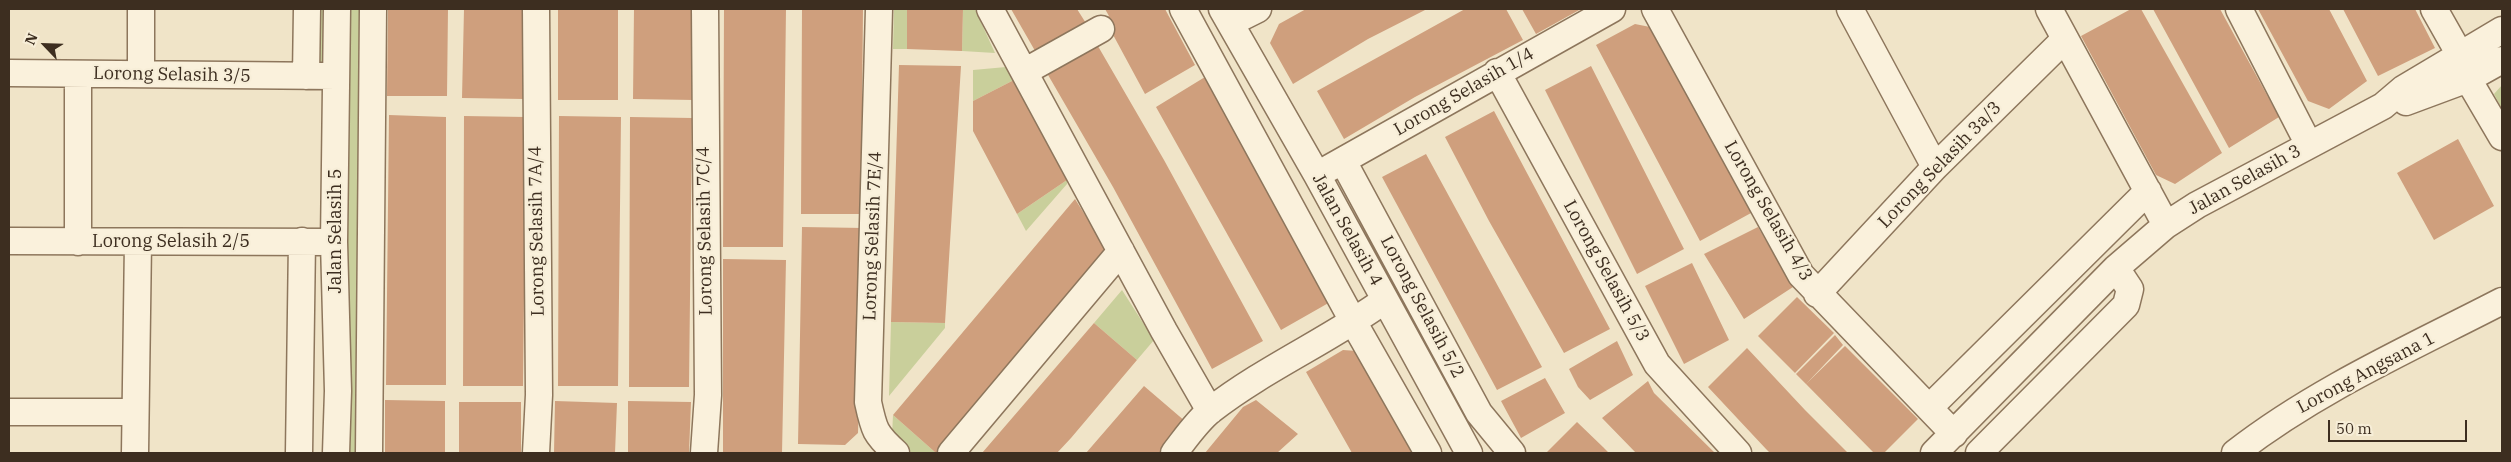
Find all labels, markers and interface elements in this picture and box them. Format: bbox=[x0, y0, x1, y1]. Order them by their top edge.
north arrow bbox=[20, 20, 70, 70]
text: N bbox=[21, 30, 42, 48]
street label: Lorong Selasih 1/4 bbox=[1390, 43, 1538, 141]
street label: Lorong Selasih 3/5 bbox=[93, 63, 251, 87]
street label: Lorong Selasih 3a/3 bbox=[1874, 97, 2006, 233]
street label: Lorong Selasih 4/3 bbox=[1719, 137, 1817, 285]
street label: Jalan Selasih 3 bbox=[2185, 140, 2305, 220]
street label: Lorong Selasih 7A/4 bbox=[525, 145, 549, 317]
street label: Lorong Selasih 7C/4 bbox=[693, 146, 717, 316]
street label: Lorong Selasih 7E/4 bbox=[859, 151, 887, 321]
street label: Jalan Selasih 5 bbox=[325, 169, 347, 293]
street label: Jalan Selasih 4 bbox=[1307, 170, 1387, 290]
street label: Lorong Selasih 5/3 bbox=[1558, 197, 1654, 345]
street label: Lorong Selasih 2/5 bbox=[92, 231, 250, 253]
street label: Lorong Selasih 5/2 bbox=[1375, 232, 1469, 382]
street label: Lorong Angsana 1 bbox=[2293, 328, 2439, 418]
scale bar bbox=[2331, 410, 2470, 442]
text: 50 m bbox=[2336, 419, 2372, 438]

